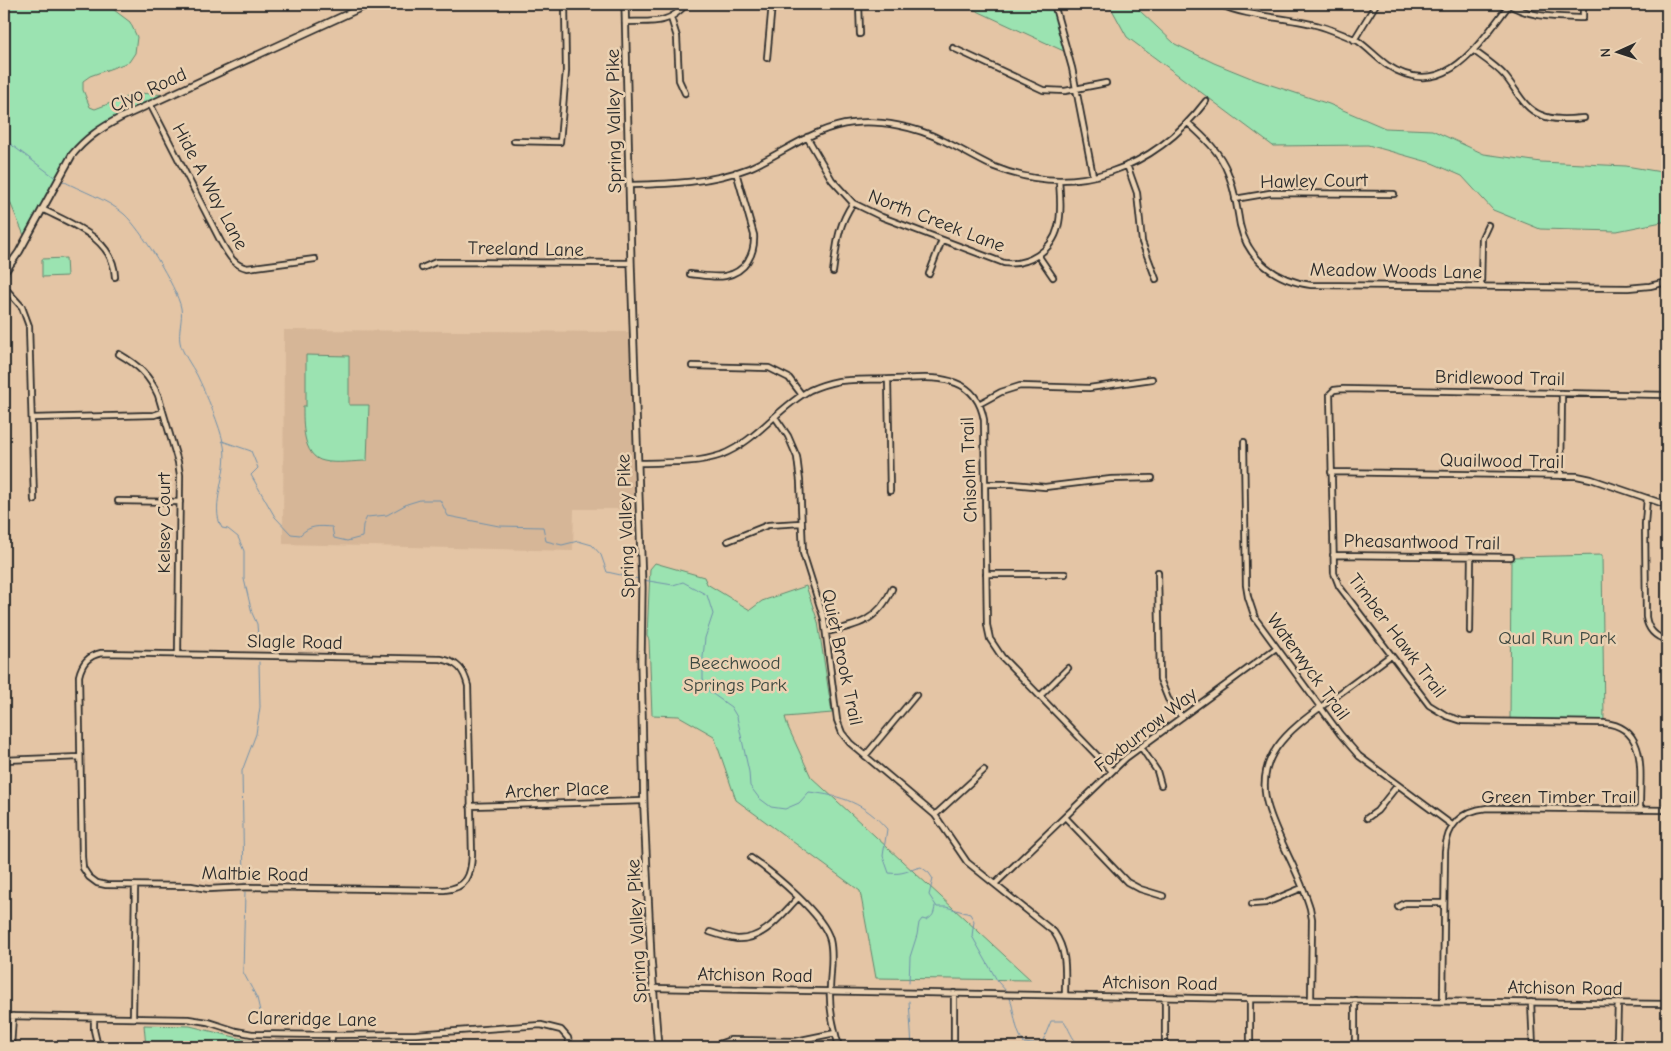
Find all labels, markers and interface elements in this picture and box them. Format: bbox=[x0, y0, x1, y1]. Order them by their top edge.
north arrow bbox=[1594, 28, 1644, 78]
text: N bbox=[1597, 48, 1614, 58]
street label: Spring Valley Pike bbox=[602, 49, 626, 193]
street label: Clyo Road bbox=[107, 63, 190, 117]
street label: Hide A Way Lane bbox=[167, 119, 253, 254]
street label: Hawley Court bbox=[1260, 169, 1369, 193]
street label: North Creek Lane bbox=[865, 185, 1008, 257]
street label: Treeland Lane bbox=[468, 237, 584, 261]
street label: Meadow Woods Lane bbox=[1310, 258, 1482, 283]
street label: Bridlewood Trail bbox=[1435, 366, 1565, 390]
street label: Chisolm Trail bbox=[956, 417, 982, 523]
street label: Quailwood Trail bbox=[1440, 449, 1564, 473]
street label: Spring Valley Pike bbox=[612, 454, 640, 598]
street label: Kelsey Court bbox=[153, 472, 175, 573]
street label: Pheasantwood Trail bbox=[1343, 530, 1500, 554]
street label: Timber Hawk Trail bbox=[1343, 569, 1451, 702]
street label: Quiet Brook Trail bbox=[817, 587, 867, 727]
street label: Waterwyck Trail bbox=[1262, 609, 1354, 724]
park label: Qual Run Park bbox=[1498, 627, 1617, 649]
street label: Slagle Road bbox=[247, 630, 343, 654]
park label: Beechwood Springs Park bbox=[683, 652, 788, 696]
street label: Foxburrow Way bbox=[1090, 683, 1202, 777]
street label: Archer Place bbox=[505, 777, 609, 803]
street label: Green Timber Trail bbox=[1481, 786, 1637, 808]
street label: Spring Valley Pike bbox=[622, 858, 652, 1004]
street label: Maltbie Road bbox=[201, 862, 309, 886]
street label: Atchison Road bbox=[697, 963, 813, 987]
street label: Atchison Road bbox=[1102, 971, 1218, 995]
street label: Atchison Road bbox=[1507, 976, 1623, 1000]
street label: Clareridge Lane bbox=[247, 1007, 377, 1031]

